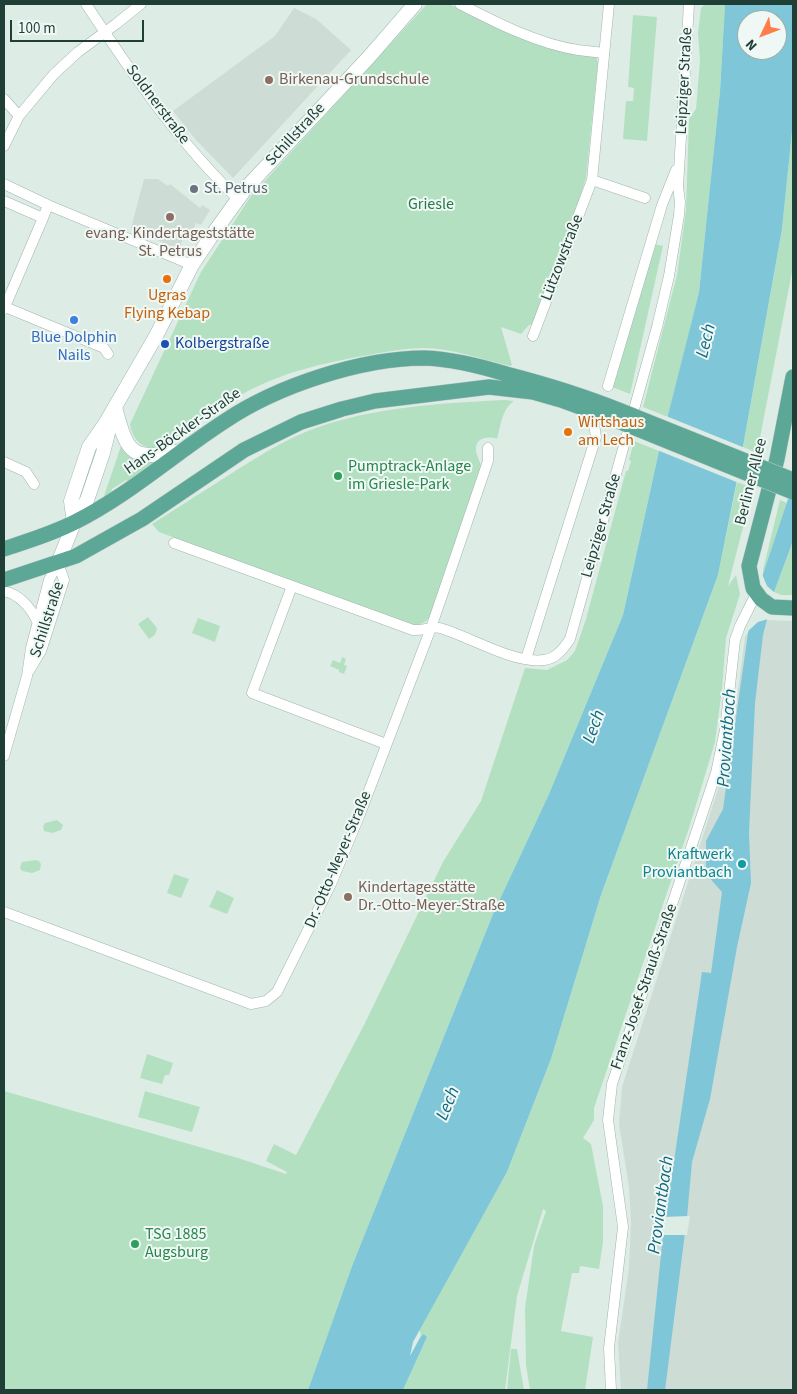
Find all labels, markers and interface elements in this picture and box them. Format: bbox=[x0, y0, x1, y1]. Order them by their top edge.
scale bar bbox=[12, 10, 146, 42]
north arrow bbox=[737, 10, 787, 60]
text: 100 m bbox=[18, 18, 56, 39]
street label: Leipziger Straße bbox=[673, 27, 697, 135]
text: N bbox=[741, 34, 762, 55]
street label: Soldnerstraße bbox=[121, 61, 193, 149]
place label: Birkenau-Grundschule bbox=[279, 70, 429, 90]
marker: Birkenau-Grundschule bbox=[263, 74, 275, 86]
street label: Schillstraße bbox=[262, 100, 330, 170]
place label: St. Petrus bbox=[204, 179, 268, 199]
marker: St. Petrus bbox=[188, 183, 200, 195]
park label: Griesle bbox=[408, 195, 454, 215]
marker: evang. Kindertageststätte St. Petrus bbox=[164, 211, 176, 223]
street label: Lützowstraße bbox=[538, 212, 588, 304]
place label: evang. Kindertageststätte St. Petrus bbox=[85, 224, 255, 262]
marker: Ugras Flying Kebap bbox=[161, 273, 173, 285]
place label: Ugras Flying Kebap bbox=[124, 286, 210, 324]
marker: Blue Dolphin Nails bbox=[68, 314, 80, 326]
water label: Lech bbox=[692, 322, 722, 360]
place label: Blue Dolphin Nails bbox=[31, 328, 117, 366]
place label: Kolbergstraße bbox=[175, 334, 269, 354]
marker: Kolbergstraße bbox=[159, 338, 171, 350]
street label: Hans-Böckler-Straße bbox=[121, 384, 245, 480]
place label: Wirtshaus am Lech bbox=[578, 413, 644, 451]
marker: Wirtshaus am Lech bbox=[562, 426, 574, 438]
street label: Berliner Allee bbox=[732, 436, 772, 528]
place label: Pumptrack-Anlage im Griesle-Park bbox=[348, 457, 471, 495]
marker: Pumptrack-Anlage im Griesle-Park bbox=[332, 470, 344, 482]
street label: Leipziger Straße bbox=[578, 472, 626, 580]
street label: Schillstraße bbox=[27, 580, 69, 660]
water label: Proviantbach bbox=[714, 688, 742, 788]
water label: Lech bbox=[579, 707, 611, 747]
street label: Dr.-Otto-Meyer-Straße bbox=[301, 789, 377, 931]
place label: Kraftwerk Proviantbach bbox=[643, 845, 732, 883]
marker: Kraftwerk Proviantbach bbox=[736, 858, 748, 870]
place label: Kindertagesstätte Dr.-Otto-Meyer-Straße bbox=[358, 878, 505, 916]
marker: Kindertagesstätte Dr.-Otto-Meyer-Straße bbox=[342, 891, 354, 903]
street label: Franz-Josef-Strauß-Straße bbox=[608, 902, 682, 1072]
water label: Lech bbox=[432, 1084, 466, 1124]
water label: Proviantbach bbox=[644, 1155, 680, 1255]
place label: TSG 1885 Augsburg bbox=[145, 1225, 208, 1263]
marker: TSG 1885 Augsburg bbox=[129, 1238, 141, 1250]

